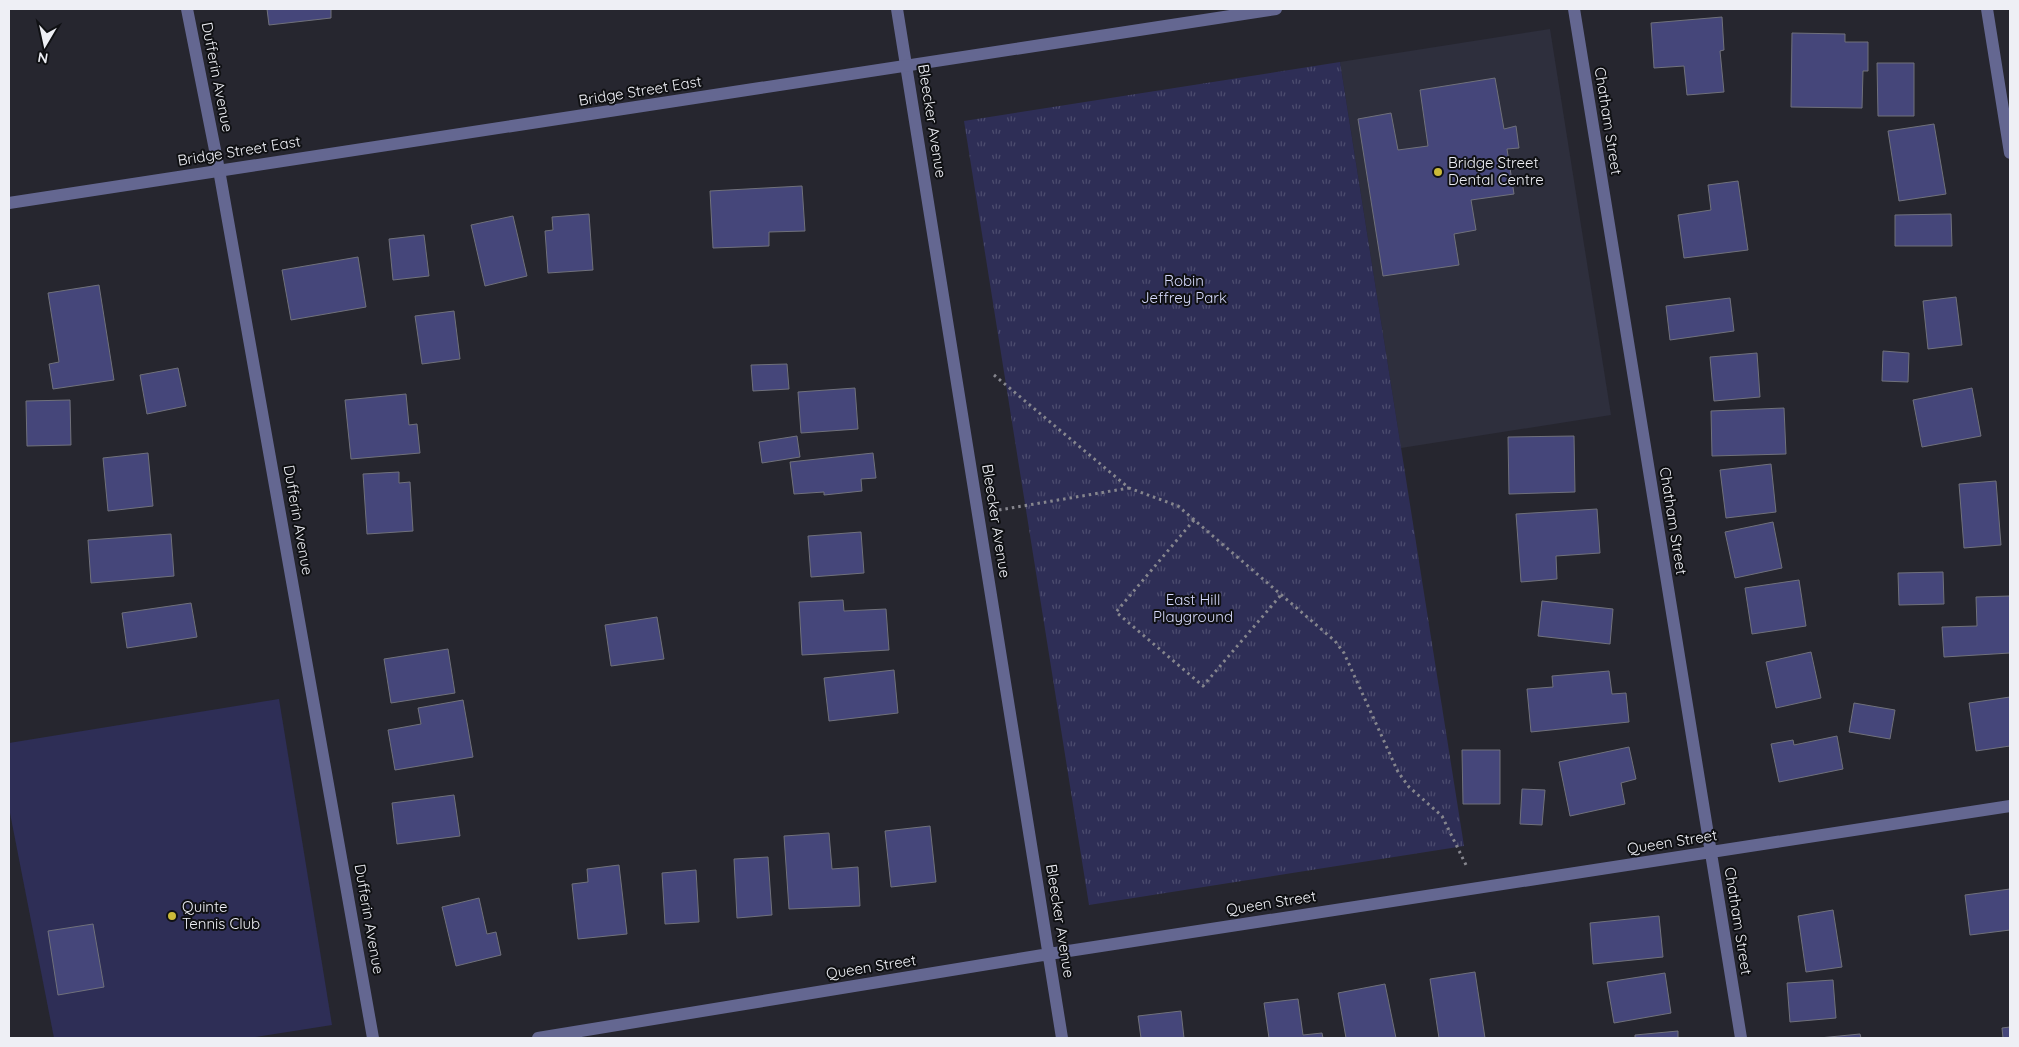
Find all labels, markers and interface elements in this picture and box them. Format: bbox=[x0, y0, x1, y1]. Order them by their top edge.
north arrow bbox=[20, 20, 70, 70]
street label: Dufferin Avenue bbox=[198, 20, 237, 134]
text: N bbox=[36, 48, 49, 68]
street label: Bleecker Avenue bbox=[914, 63, 951, 179]
street label: Chatham Street bbox=[1591, 66, 1626, 176]
street label: Bridge Street East bbox=[577, 71, 703, 110]
street label: Bridge Street East bbox=[176, 131, 302, 170]
place label: Bridge Street Dental Centre bbox=[1448, 153, 1544, 189]
marker: Bridge Street Dental Centre bbox=[1432, 166, 1444, 178]
park label: Robin Jeffrey Park bbox=[1141, 271, 1227, 307]
street label: Dufferin Avenue bbox=[279, 463, 318, 577]
street label: Bleecker Avenue bbox=[978, 463, 1015, 579]
street label: Chatham Street bbox=[1656, 466, 1691, 576]
park label: East Hill Playground bbox=[1153, 590, 1233, 626]
street label: Queen Street bbox=[1626, 825, 1718, 858]
street label: Dufferin Avenue bbox=[350, 862, 389, 976]
street label: Bleecker Avenue bbox=[1042, 863, 1079, 979]
street label: Chatham Street bbox=[1721, 866, 1756, 976]
street label: Queen Street bbox=[1225, 886, 1317, 919]
place label: Quinte Tennis Club bbox=[182, 897, 260, 933]
marker: Quinte Tennis Club bbox=[166, 910, 178, 922]
street label: Queen Street bbox=[825, 950, 917, 983]

